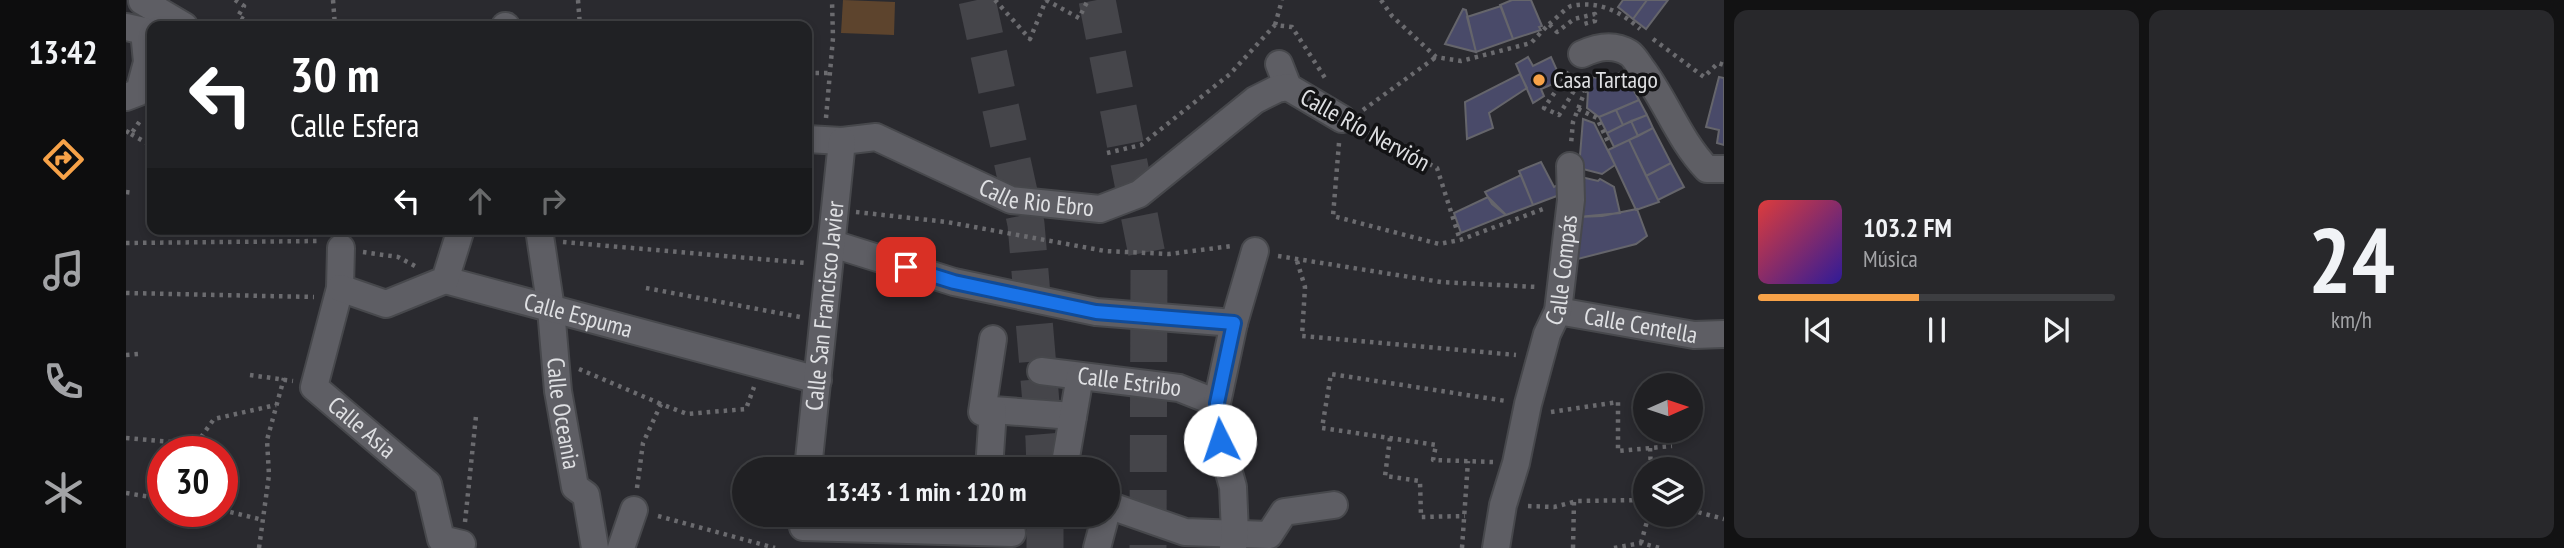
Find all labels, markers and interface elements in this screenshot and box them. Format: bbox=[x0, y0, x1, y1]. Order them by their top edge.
text: 13:42 bbox=[28, 31, 98, 73]
text: 30 m bbox=[290, 42, 379, 106]
icon: left bbox=[175, 49, 266, 140]
place label: Casa Tartago bbox=[1553, 64, 1658, 95]
marker: Casa Tartago bbox=[1531, 72, 1547, 88]
street label: Calle Río Nervión bbox=[1295, 81, 1436, 178]
text: Calle Esfera bbox=[290, 104, 419, 146]
icon: directions bbox=[39, 135, 88, 184]
street label: Calle Rio Ebro bbox=[974, 171, 1095, 223]
icon: left bbox=[388, 182, 426, 220]
icon: ahead bbox=[461, 182, 499, 220]
icon: right bbox=[534, 182, 572, 220]
street label: Calle San Francisco Javier bbox=[798, 199, 851, 412]
text: 24 bbox=[2308, 200, 2395, 318]
text: 103.2 FM bbox=[1863, 211, 1952, 244]
street label: Calle Compás bbox=[1537, 213, 1584, 330]
pin bbox=[876, 237, 936, 297]
text: Música bbox=[1863, 244, 1918, 273]
icon: music bbox=[39, 246, 88, 295]
icon: arrive bbox=[887, 248, 925, 286]
street label: Calle Espuma bbox=[521, 286, 636, 345]
street label: Calle Centella bbox=[1582, 300, 1700, 350]
text: km/h bbox=[2331, 305, 2372, 334]
icon: previous bbox=[1799, 311, 1837, 349]
icon: pause bbox=[1918, 311, 1956, 349]
icon: next bbox=[2037, 311, 2075, 349]
street label: Calle Oceania bbox=[540, 356, 588, 472]
icon: phone bbox=[39, 357, 88, 406]
street label: Calle Estribo bbox=[1076, 360, 1183, 403]
north arrow bbox=[1633, 373, 1703, 443]
map controls bbox=[1633, 373, 1703, 527]
street label: Calle Asia bbox=[321, 389, 403, 465]
position arrow bbox=[1183, 403, 1257, 477]
speed limit sign: 30 bbox=[147, 436, 238, 527]
button: layers bbox=[1633, 457, 1703, 527]
icon: climate bbox=[39, 468, 88, 517]
text: 13:43 · 1 min · 120 m bbox=[826, 475, 1026, 508]

